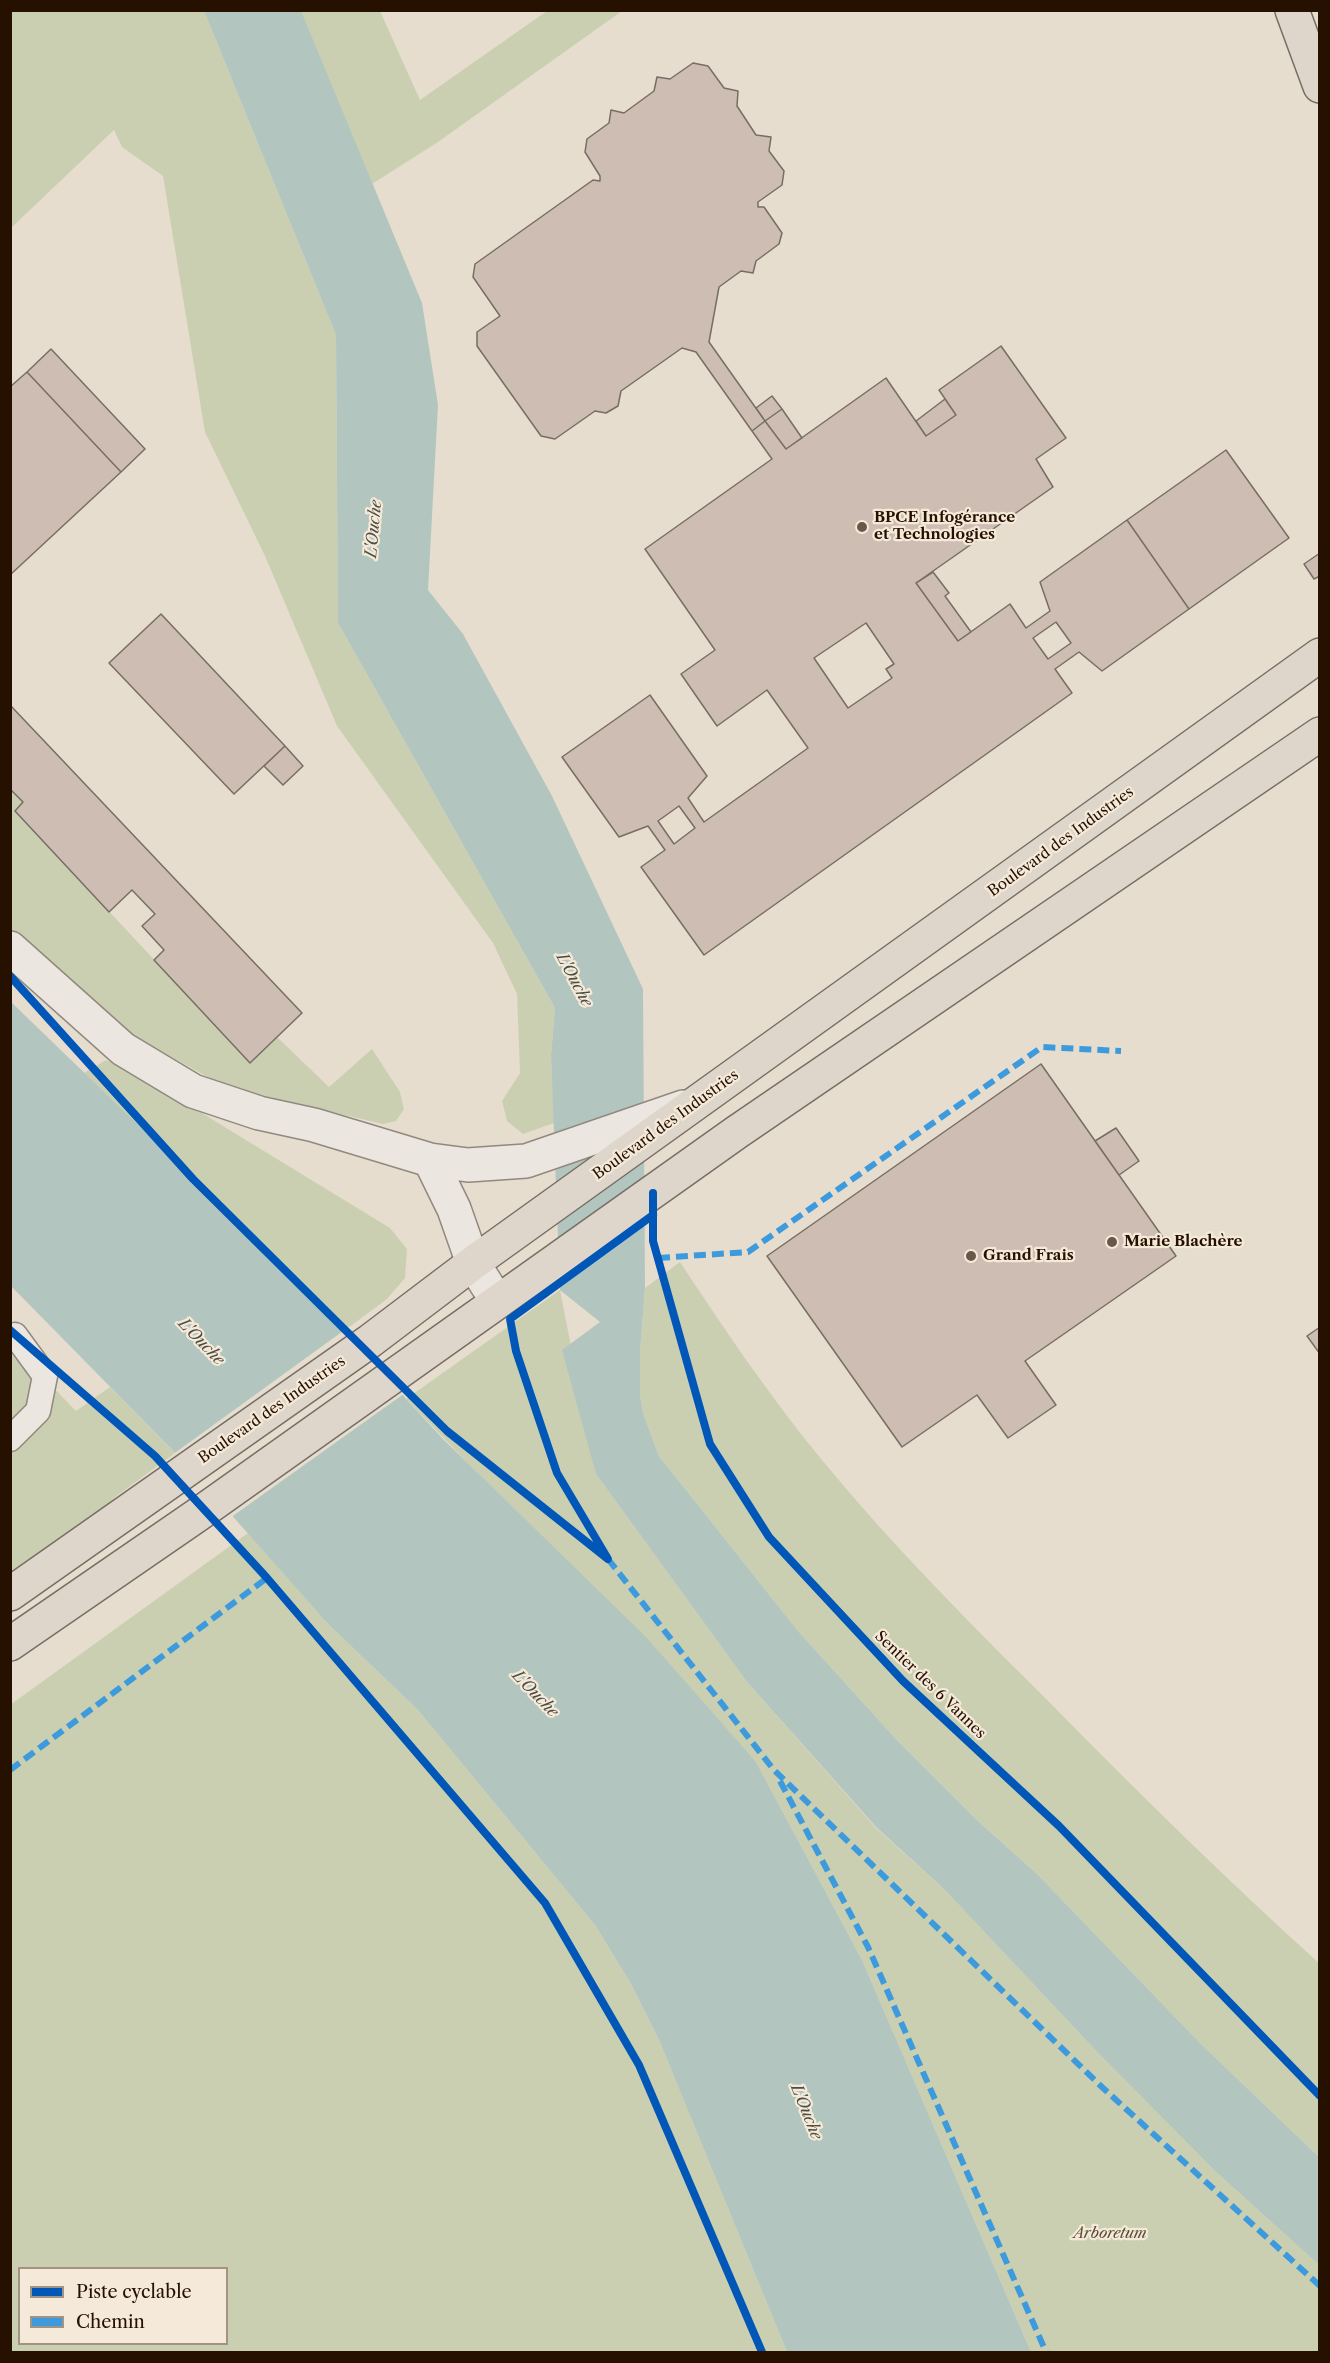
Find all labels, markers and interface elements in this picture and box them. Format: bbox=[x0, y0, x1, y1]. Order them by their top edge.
water label: L'Ouche bbox=[362, 499, 386, 559]
place label: BPCE Infogérance et Technologies bbox=[874, 509, 1015, 544]
marker: BPCE Infogérance et Technologies bbox=[855, 520, 869, 534]
street label: Boulevard des Industries bbox=[985, 783, 1137, 901]
water label: L'Ouche bbox=[552, 950, 596, 1010]
street label: Boulevard des Industries bbox=[590, 1066, 742, 1184]
place label: Marie Blachère bbox=[1124, 1233, 1243, 1251]
marker: Marie Blachère bbox=[1105, 1235, 1119, 1249]
place label: Grand Frais bbox=[983, 1247, 1074, 1265]
marker: Grand Frais bbox=[964, 1249, 978, 1263]
water label: L'Ouche bbox=[174, 1314, 228, 1370]
street label: Boulevard des Industries bbox=[195, 1352, 349, 1468]
street label: Sentier des 6 Vannes bbox=[871, 1627, 989, 1743]
water label: L'Ouche bbox=[508, 1666, 562, 1722]
water label: L'Ouche bbox=[786, 2082, 826, 2142]
park label: Arboretum bbox=[1073, 2225, 1147, 2243]
legend bbox=[18, 2267, 228, 2345]
text: Piste cyclable bbox=[76, 2281, 192, 2303]
text: Chemin bbox=[76, 2311, 145, 2333]

